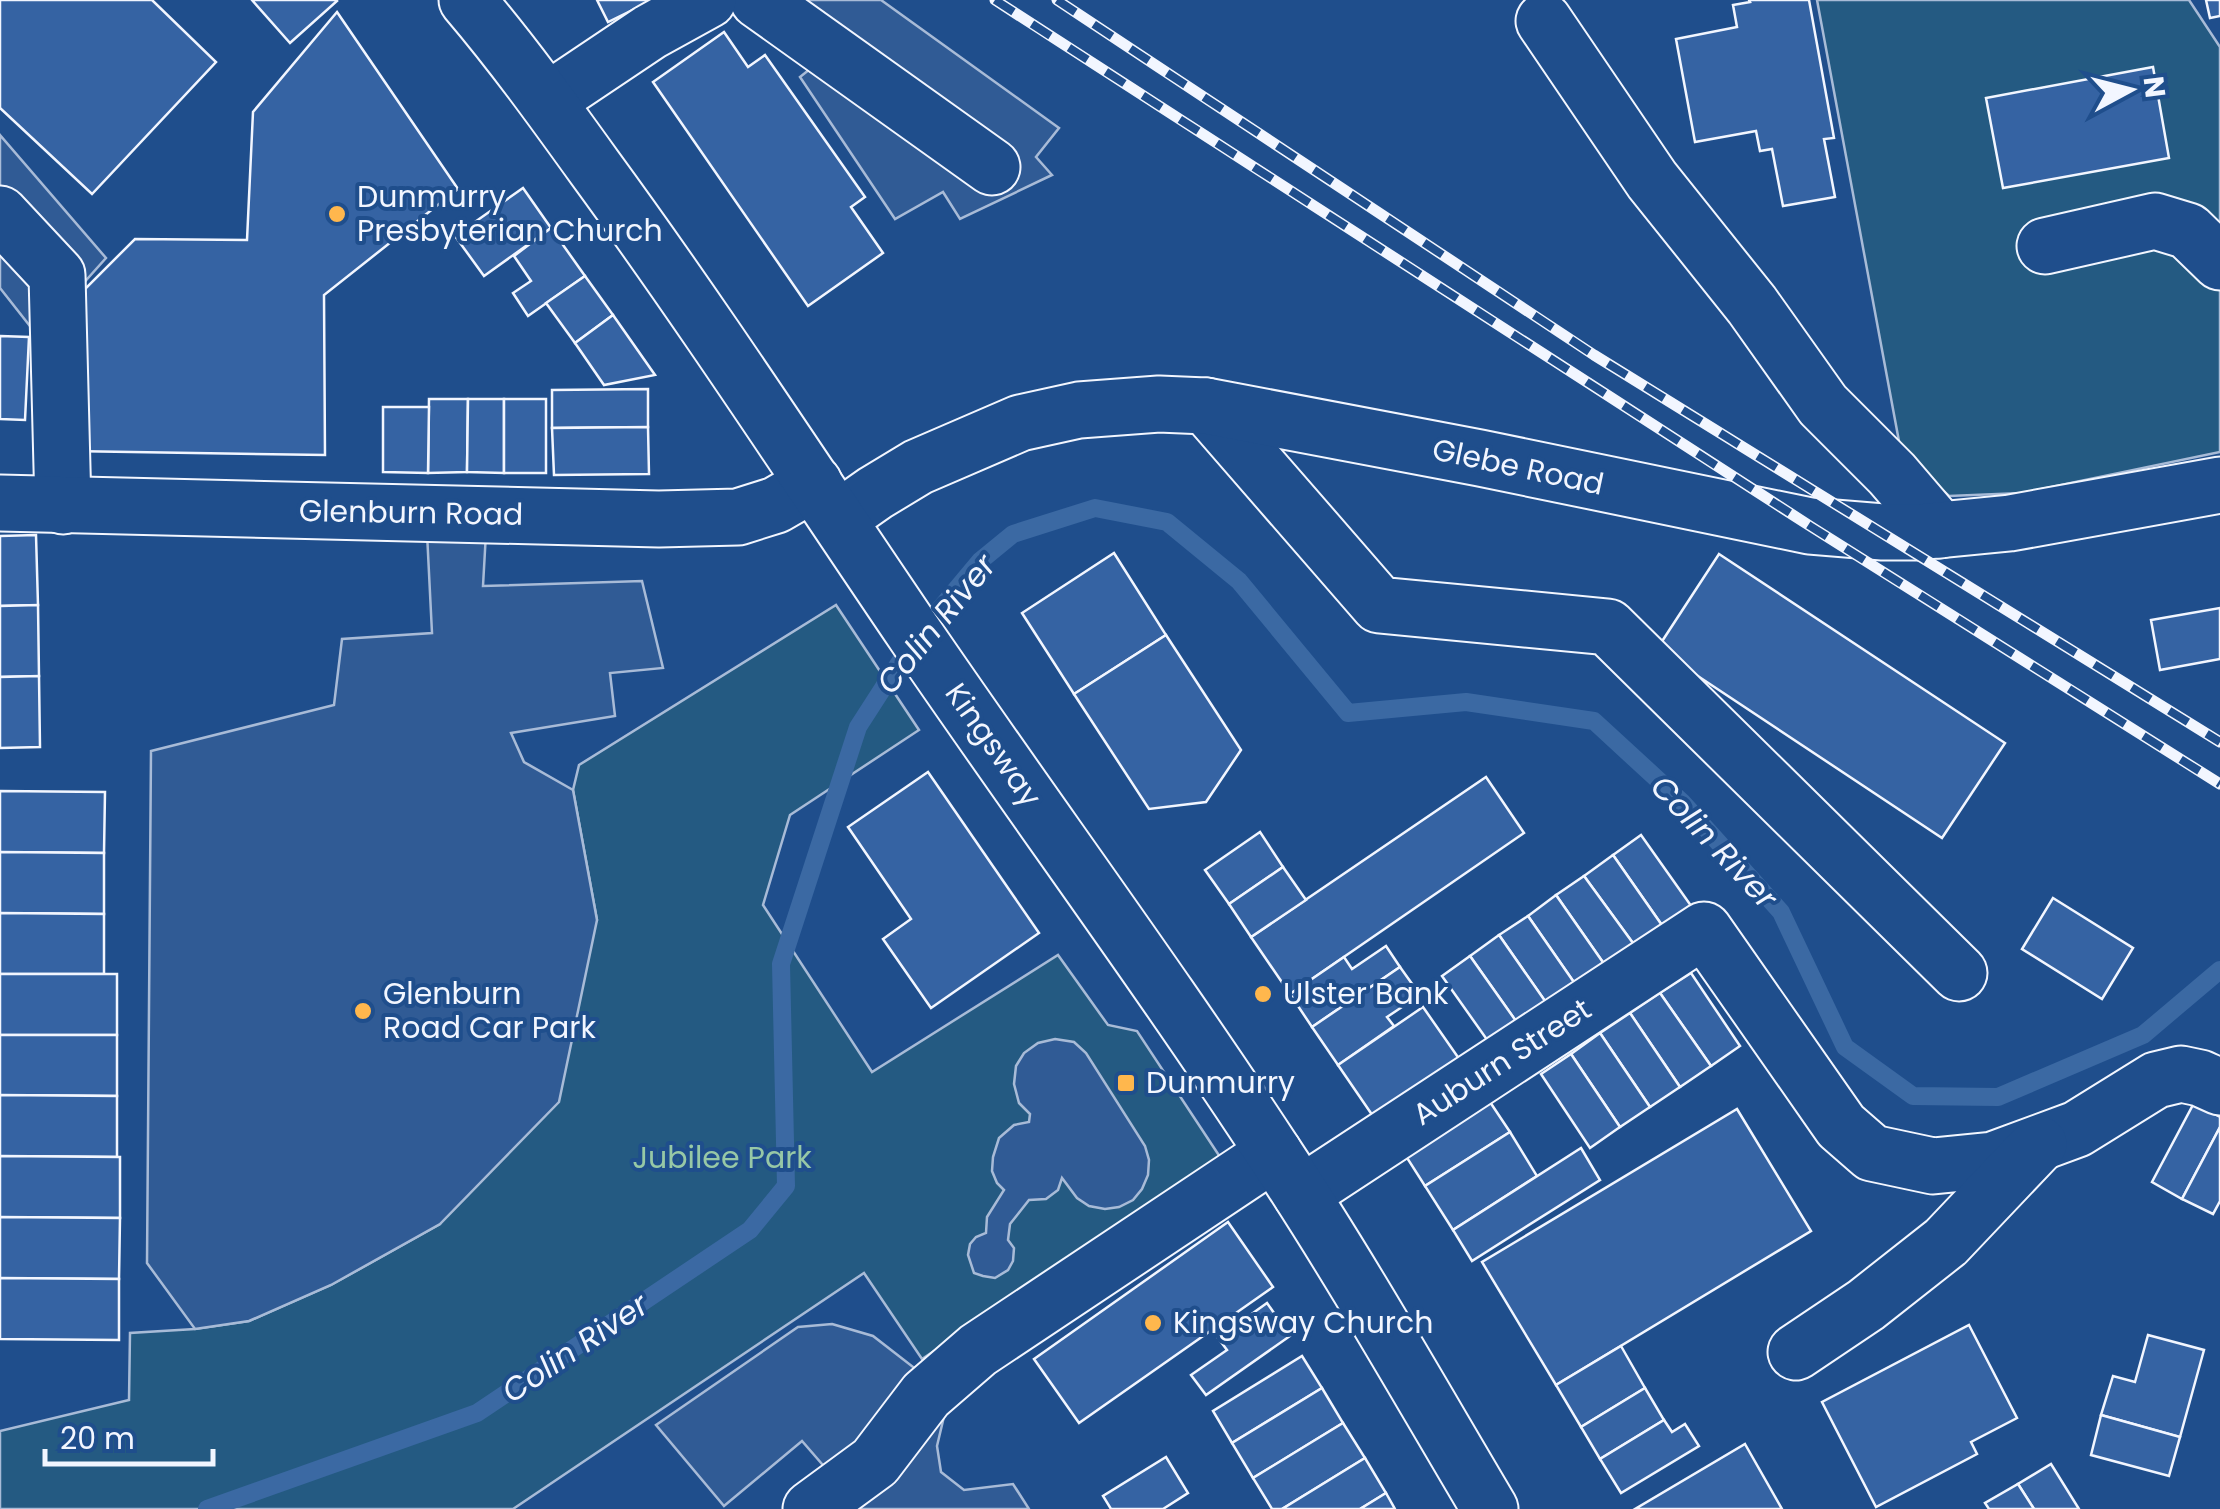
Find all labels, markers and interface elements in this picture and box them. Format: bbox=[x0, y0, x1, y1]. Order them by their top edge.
north arrow bbox=[2080, 40, 2180, 140]
text: N bbox=[2134, 74, 2175, 100]
place label: Dunmurry Presbyterian Church bbox=[357, 175, 663, 252]
marker: Dunmurry Presbyterian Church bbox=[326, 203, 348, 225]
street label: Glebe Road bbox=[1428, 427, 1608, 506]
street label: Glenburn Road bbox=[298, 489, 524, 536]
water label: Colin River bbox=[865, 543, 1007, 703]
street label: Kingsway bbox=[935, 674, 1052, 815]
water label: Colin River bbox=[1641, 765, 1789, 919]
place label: Glenburn Road Car Park bbox=[383, 972, 596, 1049]
place label: Ulster Bank bbox=[1283, 972, 1449, 1015]
marker: Ulster Bank bbox=[1252, 983, 1274, 1005]
street label: Auburn Street bbox=[1404, 988, 1599, 1135]
marker: Glenburn Road Car Park bbox=[352, 1000, 374, 1022]
place label: Dunmurry bbox=[1146, 1061, 1295, 1104]
marker: Dunmurry bbox=[1115, 1072, 1137, 1094]
park label: Jubilee Park bbox=[632, 1136, 812, 1179]
water label: Colin River bbox=[492, 1281, 658, 1413]
place label: Kingsway Church bbox=[1173, 1301, 1433, 1344]
marker: Kingsway Church bbox=[1142, 1312, 1164, 1334]
scale bar bbox=[45, 1404, 212, 1466]
text: 20 m bbox=[60, 1417, 135, 1460]

